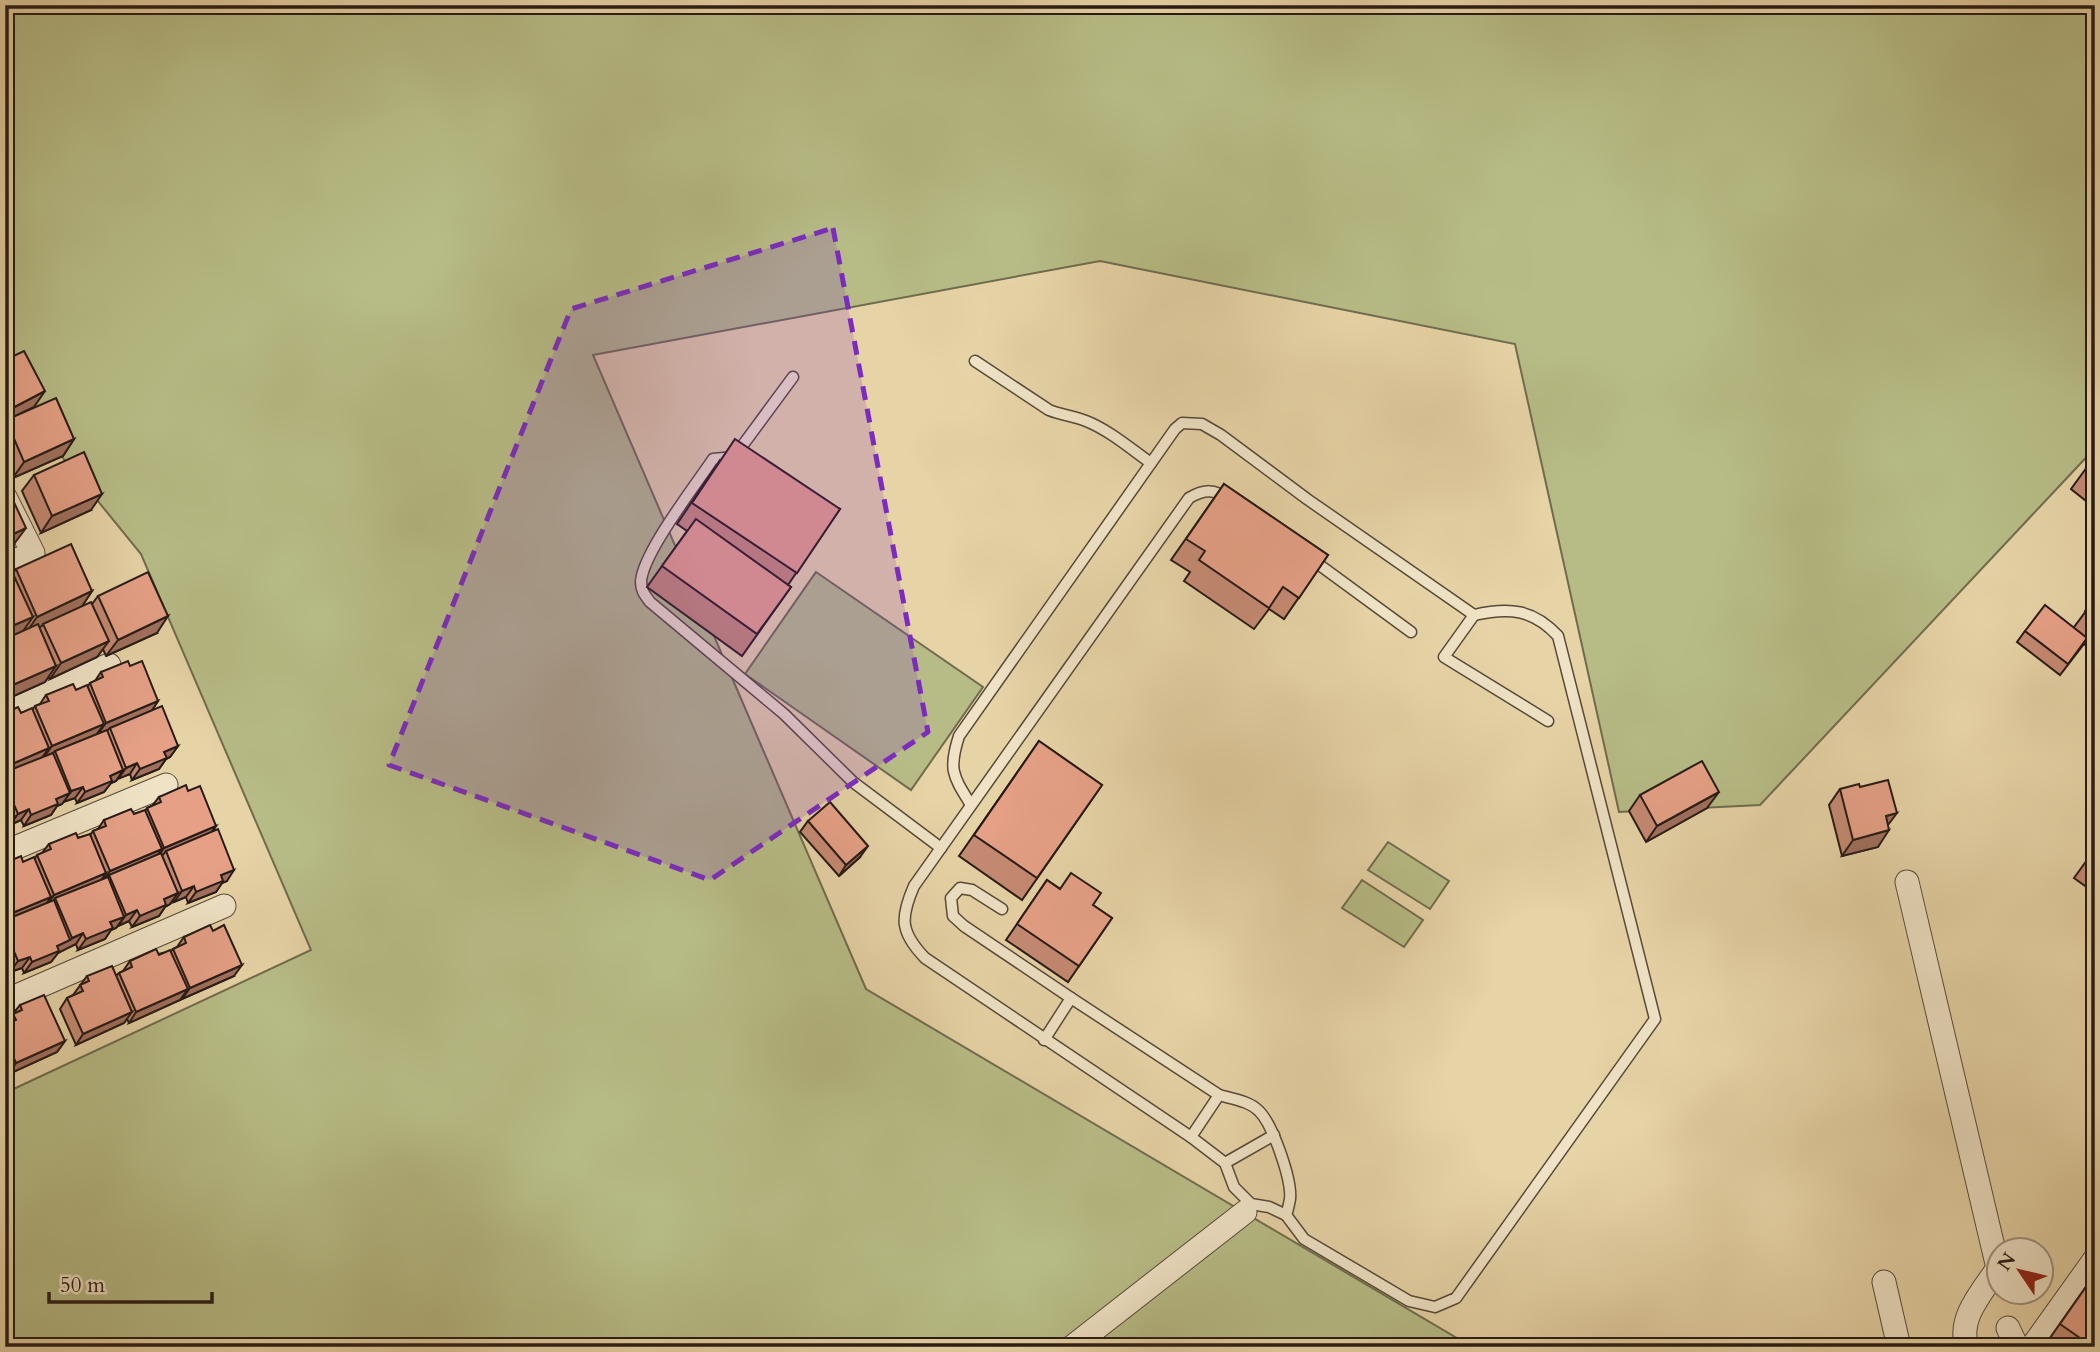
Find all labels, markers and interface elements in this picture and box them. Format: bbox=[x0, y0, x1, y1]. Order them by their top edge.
north arrow bbox=[1984, 1236, 2054, 1306]
text: N bbox=[1992, 1247, 2023, 1276]
scale bar bbox=[49, 1261, 212, 1305]
text: 50 m bbox=[60, 1271, 105, 1300]

